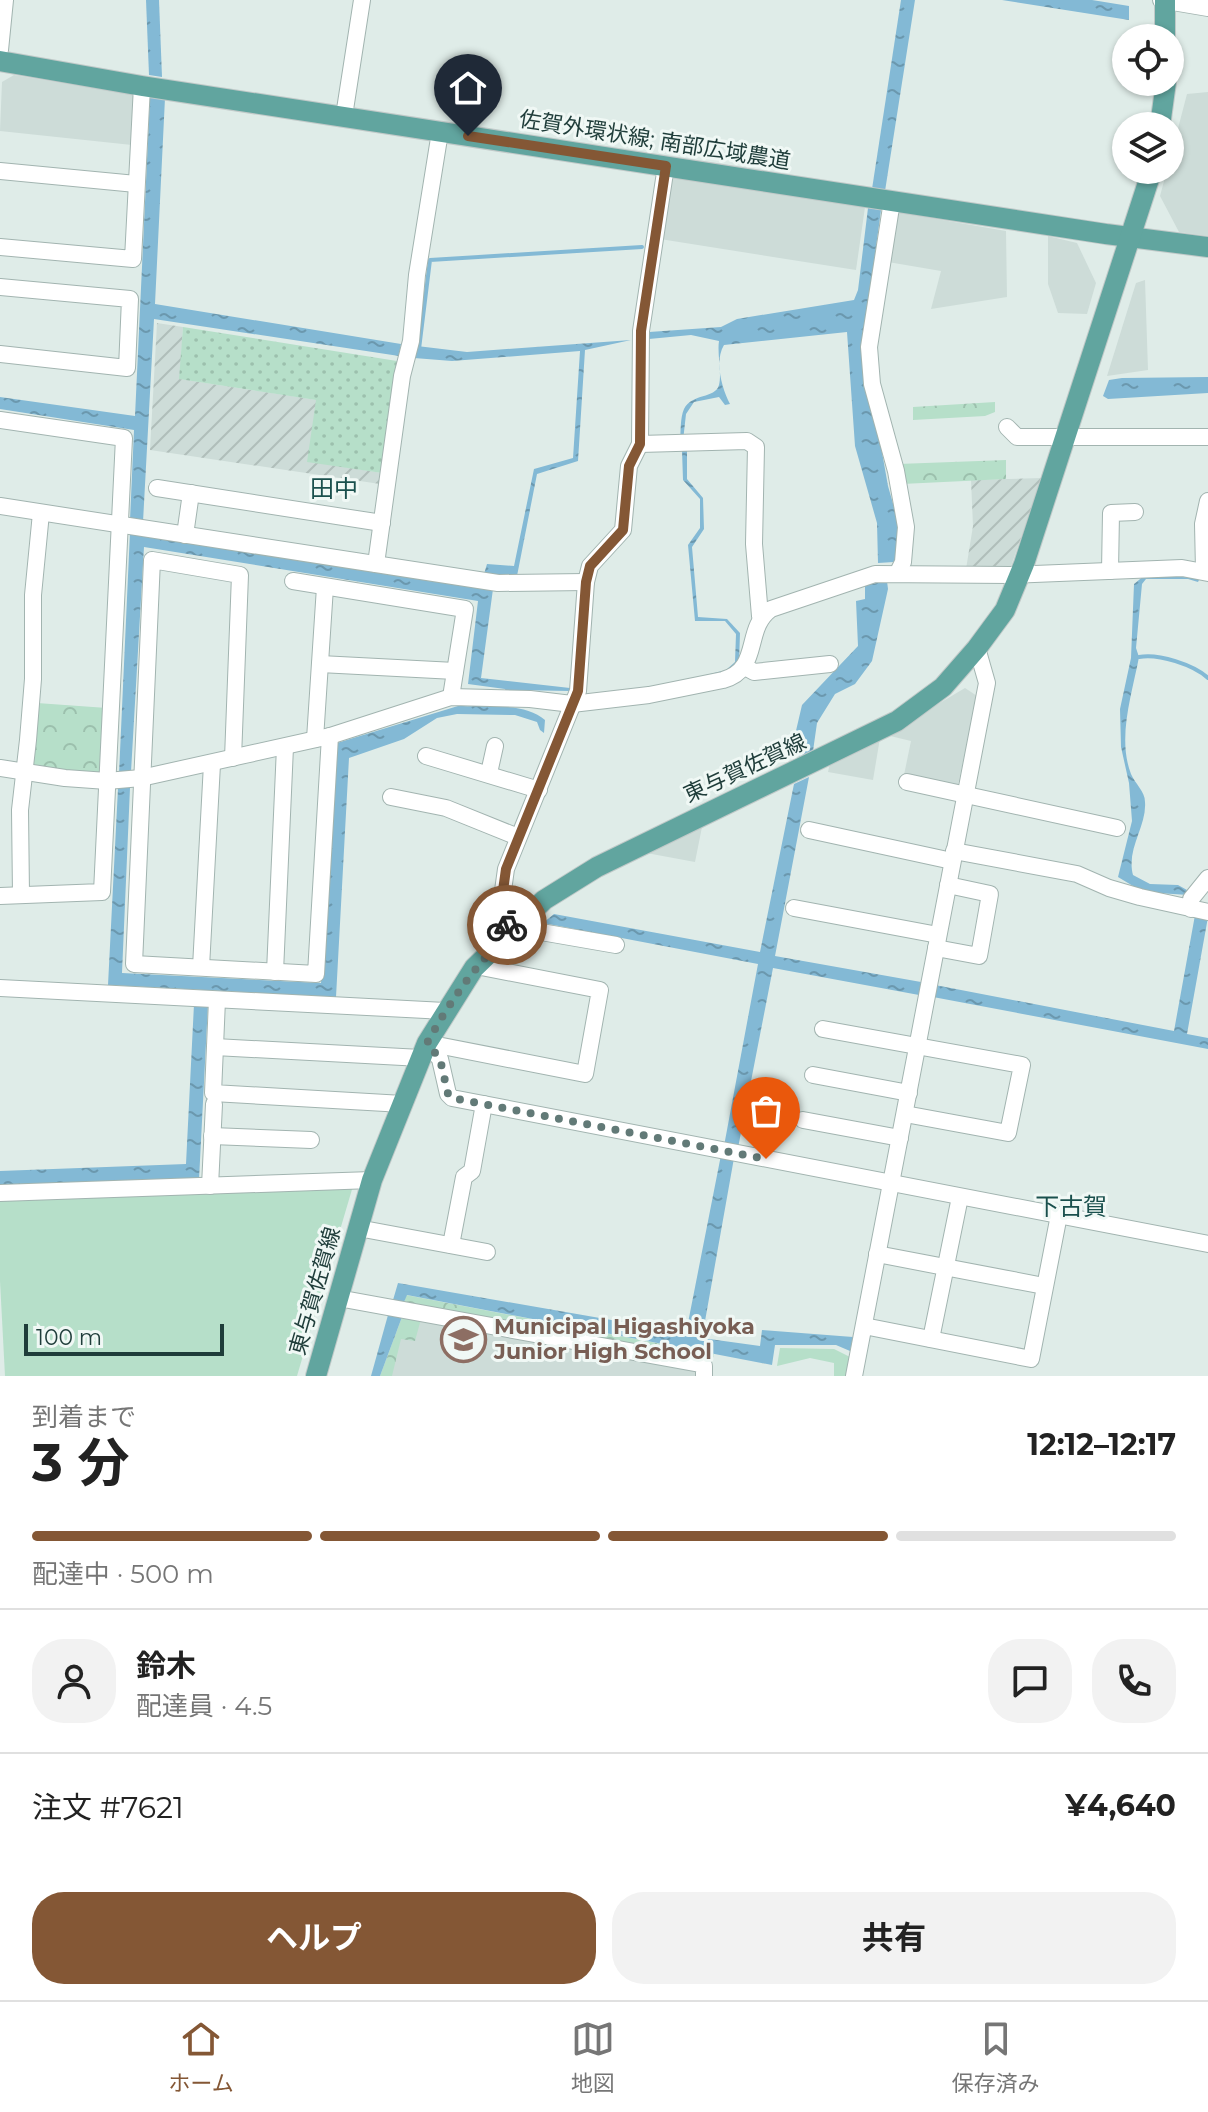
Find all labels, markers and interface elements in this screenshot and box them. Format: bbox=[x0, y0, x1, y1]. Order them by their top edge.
map controls bbox=[1112, 24, 1184, 184]
button: locate bbox=[1112, 24, 1184, 96]
pin bbox=[434, 54, 502, 136]
icon: home bbox=[446, 66, 490, 110]
street label: 佐賀外環状線; 南部広域農道 bbox=[517, 105, 793, 175]
button: layers bbox=[1112, 112, 1184, 184]
district label: 田中 bbox=[310, 474, 358, 503]
street label: 東与賀佐賀線 bbox=[679, 728, 811, 808]
courier bbox=[467, 885, 547, 965]
icon: bike bbox=[485, 903, 529, 947]
pin bbox=[732, 1077, 800, 1159]
icon: bag bbox=[744, 1089, 788, 1133]
district label: 下古賀 bbox=[1035, 1192, 1107, 1221]
street label: 東与賀佐賀線 bbox=[284, 1224, 346, 1358]
place label: Municipal Higashiyoka Junior High School bbox=[493, 1313, 755, 1365]
school or university icon: Municipal Higashiyoka Junior High School bbox=[439, 1315, 487, 1363]
scale bar bbox=[24, 1320, 224, 1356]
text: 100 m bbox=[36, 1324, 102, 1351]
text: 到着まで bbox=[32, 1401, 136, 1433]
text: 12:12–12:17 bbox=[1027, 1426, 1176, 1463]
text: 3 分 bbox=[32, 1431, 130, 1494]
text: 配達中 · 500 m bbox=[32, 1558, 214, 1590]
button: person bbox=[32, 1639, 116, 1723]
button: chat bbox=[988, 1639, 1072, 1723]
button: phone bbox=[1092, 1639, 1176, 1723]
text: 鈴木 bbox=[136, 1647, 196, 1684]
text: 配達員 · 4.5 bbox=[136, 1690, 272, 1722]
text: ¥4,640 bbox=[1065, 1787, 1176, 1824]
text: 注文 #7621 bbox=[32, 1789, 184, 1826]
button: ヘルプ bbox=[32, 1892, 596, 1984]
button: 共有 bbox=[612, 1892, 1176, 1984]
tab: ホーム bbox=[168, 2017, 234, 2097]
tab: 地図 bbox=[571, 2017, 615, 2097]
tab: 保存済み bbox=[952, 2017, 1040, 2097]

